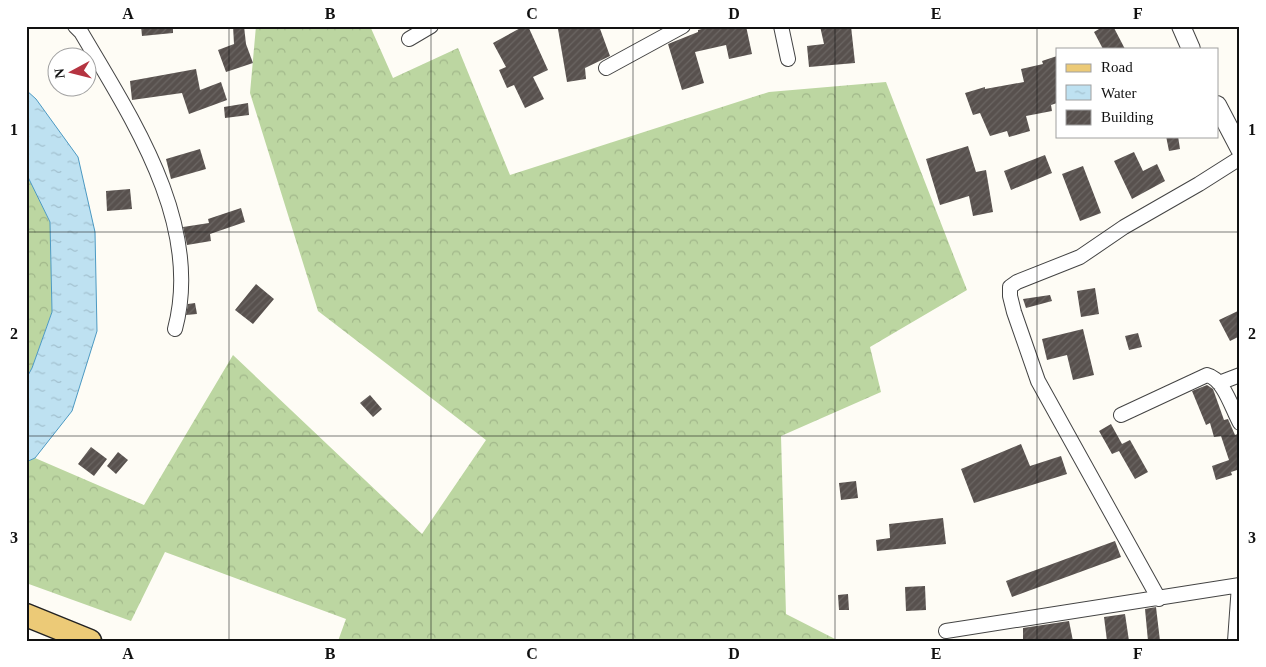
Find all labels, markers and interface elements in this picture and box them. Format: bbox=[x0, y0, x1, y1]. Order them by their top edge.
text: A bbox=[122, 5, 134, 22]
text: B bbox=[325, 5, 336, 22]
text: C bbox=[526, 5, 538, 22]
text: D bbox=[728, 5, 740, 22]
text: E bbox=[931, 5, 941, 22]
text: F bbox=[1133, 5, 1143, 22]
north arrow bbox=[48, 48, 98, 98]
legend bbox=[1056, 48, 1218, 138]
text: Road bbox=[1101, 59, 1133, 75]
text: N bbox=[52, 68, 68, 79]
text: Water bbox=[1101, 85, 1136, 101]
text: Building bbox=[1101, 109, 1154, 125]
text: 1 bbox=[10, 121, 18, 138]
text: 1 bbox=[1248, 121, 1256, 138]
text: 2 bbox=[10, 325, 18, 342]
text: 2 bbox=[1248, 325, 1256, 342]
text: 3 bbox=[10, 529, 18, 546]
text: 3 bbox=[1248, 529, 1256, 546]
text: A bbox=[122, 645, 134, 662]
text: B bbox=[325, 645, 336, 662]
text: C bbox=[526, 645, 538, 662]
text: D bbox=[728, 645, 740, 662]
text: E bbox=[931, 645, 941, 662]
text: F bbox=[1133, 645, 1143, 662]

